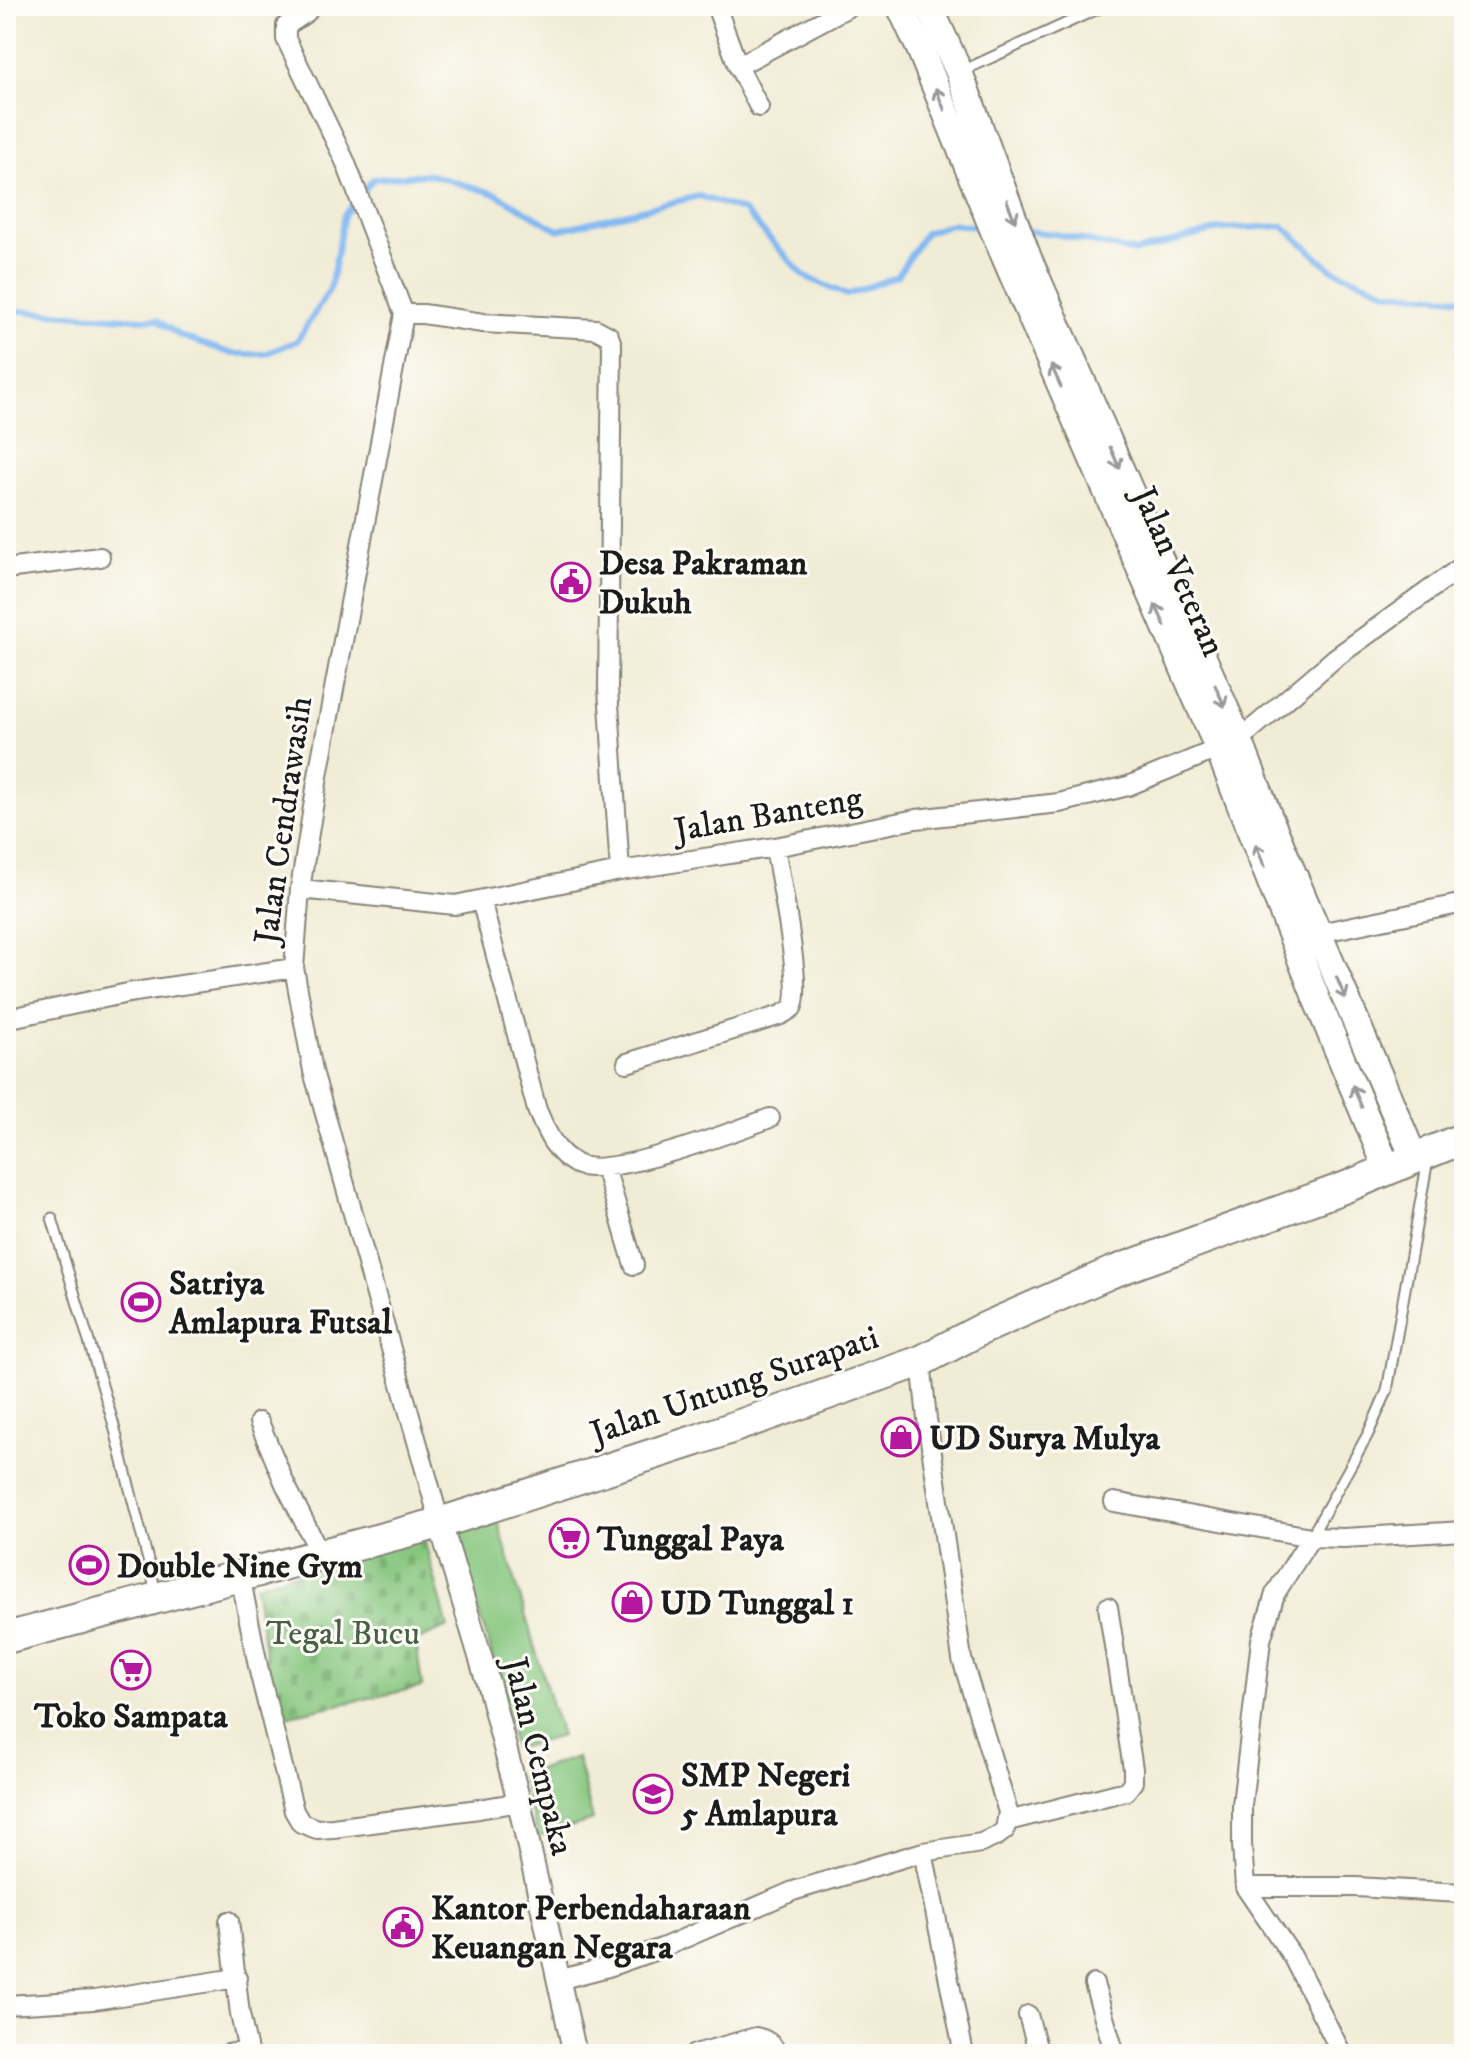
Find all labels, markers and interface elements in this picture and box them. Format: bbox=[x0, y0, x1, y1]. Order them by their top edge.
one-way arrow bbox=[932, 87, 946, 112]
one-way arrow bbox=[1005, 198, 1019, 222]
one-way arrow bbox=[1048, 365, 1063, 389]
one-way arrow bbox=[1109, 445, 1124, 470]
street label: Jalan Veteran bbox=[1121, 478, 1234, 663]
place label: Desa Pakraman Dukuh bbox=[599, 543, 808, 624]
public building icon: Desa Pakraman Dukuh bbox=[550, 561, 592, 603]
one-way arrow bbox=[1152, 603, 1167, 628]
one-way arrow bbox=[1213, 683, 1228, 708]
street label: Jalan Cendrawasih bbox=[245, 694, 322, 950]
street label: Jalan Banteng bbox=[668, 778, 866, 853]
one-way arrow bbox=[1252, 843, 1266, 868]
one-way arrow bbox=[1335, 975, 1350, 999]
one-way arrow bbox=[1348, 1084, 1363, 1109]
place label: Satriya Amlapura Futsal bbox=[168, 1263, 393, 1344]
sports icon: Satriya Amlapura Futsal bbox=[120, 1281, 162, 1323]
street label: Jalan Untung Surapati bbox=[582, 1317, 884, 1456]
shop icon: UD Surya Mulya bbox=[880, 1416, 922, 1458]
place label: UD Surya Mulya bbox=[929, 1418, 1161, 1460]
supermarket icon: Tunggal Paya bbox=[548, 1517, 590, 1559]
place label: Tunggal Paya bbox=[596, 1519, 785, 1561]
sports icon: Double Nine Gym bbox=[68, 1544, 110, 1586]
place label: Double Nine Gym bbox=[117, 1546, 363, 1588]
shop icon: UD Tunggal 1 bbox=[611, 1581, 653, 1623]
place label: UD Tunggal 1 bbox=[660, 1583, 854, 1625]
park label: Tegal Bucu bbox=[266, 1613, 420, 1655]
supermarket icon: Toko Sampata bbox=[110, 1649, 152, 1691]
street label: Jalan Cempaka bbox=[493, 1650, 583, 1860]
place label: Toko Sampata bbox=[33, 1696, 228, 1738]
place label: SMP Negeri 5 Amlapura bbox=[680, 1755, 851, 1836]
school or university icon: SMP Negeri 5 Amlapura bbox=[632, 1773, 674, 1815]
place label: Kantor Perbendaharaan Keuangan Negara bbox=[431, 1888, 751, 1969]
public building icon: Kantor Perbendaharaan Keuangan Negara bbox=[382, 1906, 424, 1948]

